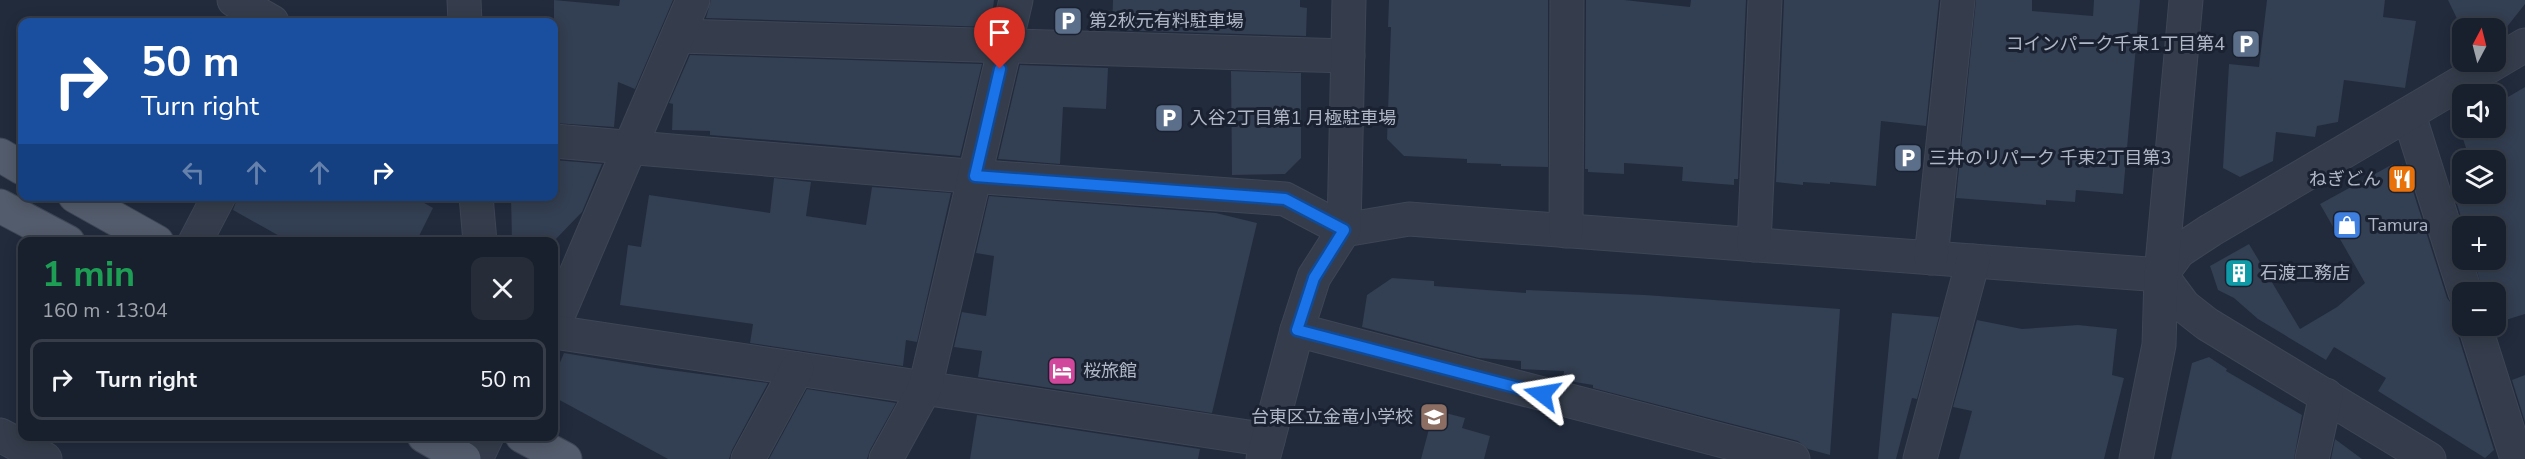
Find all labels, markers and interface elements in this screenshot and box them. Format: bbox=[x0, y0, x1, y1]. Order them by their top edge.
parking icon: 第2秋元有料駐車場 bbox=[1052, 5, 1084, 37]
pin bbox=[974, 7, 1025, 69]
place label: 第2秋元有料駐車場 bbox=[1089, 9, 1244, 33]
icon: arrive bbox=[983, 16, 1016, 49]
north arrow bbox=[2452, 18, 2506, 72]
map controls bbox=[2452, 18, 2506, 336]
parking icon: コインパーク千束1丁目第4 bbox=[2230, 28, 2262, 60]
place label: コインパーク千束1丁目第4 bbox=[2005, 32, 2225, 56]
text: 50 m bbox=[141, 34, 240, 91]
icon: right bbox=[42, 42, 120, 120]
button: sound bbox=[2452, 84, 2506, 138]
text: Turn right bbox=[141, 88, 259, 125]
parking icon: 入谷2丁目第1 月極駐車場 bbox=[1153, 102, 1185, 134]
place label: 入谷2丁目第1 月極駐車場 bbox=[1190, 106, 1396, 130]
parking icon: 三井のリパーク 千束2丁目第3 bbox=[1892, 142, 1924, 174]
place label: 三井のリパーク 千束2丁目第3 bbox=[1929, 146, 2171, 170]
button: layers bbox=[2452, 150, 2506, 204]
icon: left bbox=[177, 156, 210, 189]
icon: ahead bbox=[240, 156, 273, 189]
icon: ahead bbox=[303, 156, 336, 189]
icon: right bbox=[366, 156, 399, 189]
restaurant icon: ねぎどん bbox=[2386, 163, 2418, 195]
place label: ねぎどん bbox=[2309, 167, 2381, 191]
shop icon: Tamura bbox=[2331, 209, 2363, 241]
place label: Tamura bbox=[2368, 213, 2428, 237]
button: + bbox=[2452, 216, 2506, 270]
text: 1 min bbox=[42, 250, 135, 299]
button: close bbox=[471, 257, 534, 320]
building icon: 石渡工務店 bbox=[2223, 257, 2255, 289]
place label: 石渡工務店 bbox=[2260, 261, 2350, 285]
button: − bbox=[2452, 282, 2506, 336]
text: 160 m · 13:04 bbox=[42, 297, 168, 324]
hotel icon: 桜旅館 bbox=[1046, 355, 1078, 387]
place label: 桜旅館 bbox=[1083, 359, 1137, 383]
position arrow bbox=[1510, 362, 1574, 426]
icon: right bbox=[45, 363, 78, 396]
text: Turn right bbox=[96, 365, 197, 395]
text: 50 m bbox=[480, 365, 531, 395]
school or university icon: 台東区立金竜小学校 bbox=[1418, 401, 1450, 433]
place label: 台東区立金竜小学校 bbox=[1251, 405, 1413, 429]

